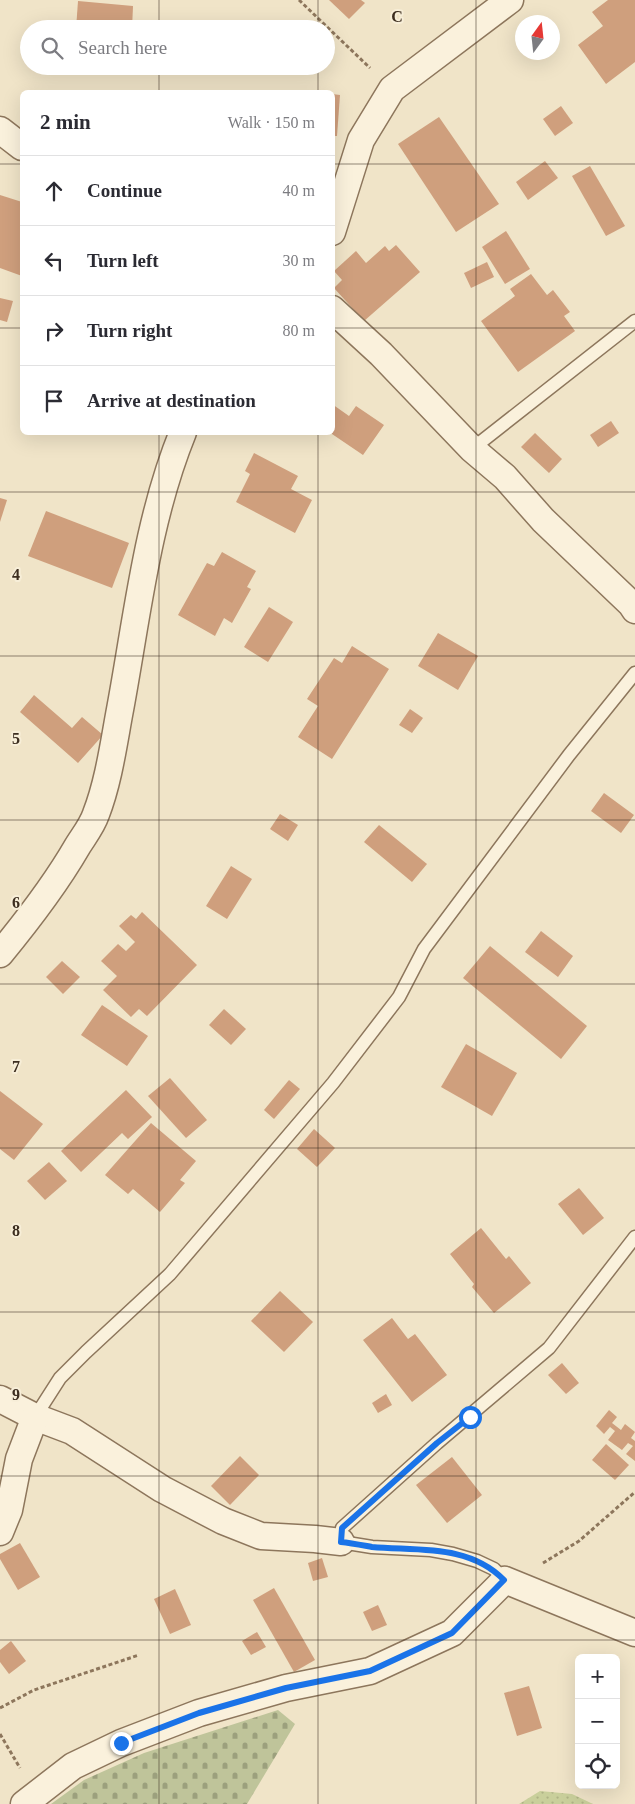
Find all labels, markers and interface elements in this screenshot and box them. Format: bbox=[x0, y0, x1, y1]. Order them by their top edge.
text: C bbox=[391, 8, 403, 25]
north arrow bbox=[515, 15, 560, 60]
search box bbox=[20, 20, 335, 75]
icon: search bbox=[38, 34, 66, 62]
text: Search here bbox=[78, 37, 167, 58]
text: 2 min bbox=[40, 110, 91, 134]
text: Walk · 150 m bbox=[228, 114, 315, 131]
icon: ahead bbox=[40, 177, 68, 205]
text: Continue bbox=[87, 180, 162, 201]
text: 40 m bbox=[283, 182, 315, 199]
icon: left bbox=[40, 247, 68, 275]
text: Turn left bbox=[87, 250, 159, 271]
text: 30 m bbox=[283, 252, 315, 269]
icon: right bbox=[40, 317, 68, 345]
text: Turn right bbox=[87, 320, 172, 341]
text: 80 m bbox=[283, 322, 315, 339]
icon: arrive bbox=[40, 387, 68, 415]
text: Arrive at destination bbox=[87, 390, 256, 411]
text: 4 bbox=[12, 566, 20, 583]
text: 5 bbox=[12, 730, 20, 747]
text: 6 bbox=[12, 894, 20, 911]
text: 7 bbox=[12, 1058, 20, 1075]
text: 8 bbox=[12, 1222, 20, 1239]
text: 9 bbox=[12, 1386, 20, 1403]
route start bbox=[459, 1406, 482, 1429]
map controls bbox=[575, 1654, 620, 1789]
button: + bbox=[575, 1654, 620, 1699]
button: − bbox=[575, 1699, 620, 1744]
route end bbox=[110, 1732, 133, 1755]
button: locate bbox=[575, 1744, 620, 1789]

